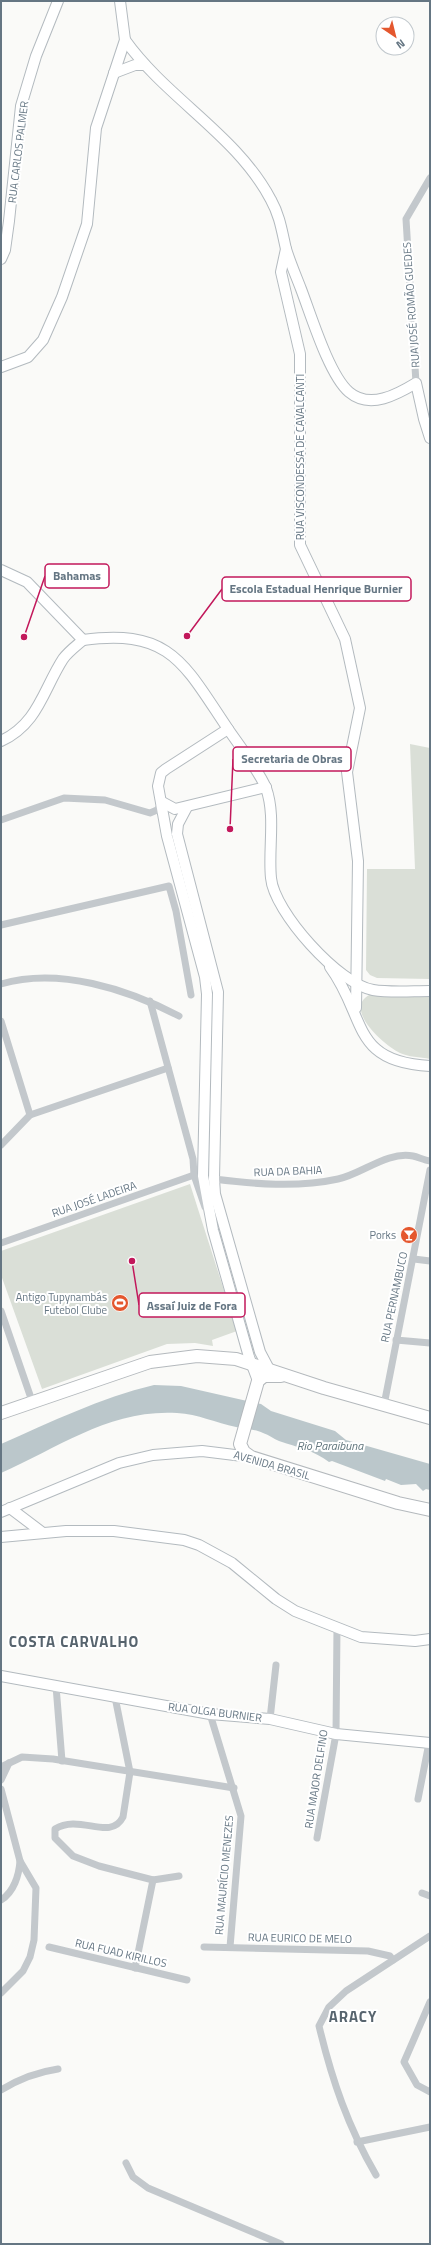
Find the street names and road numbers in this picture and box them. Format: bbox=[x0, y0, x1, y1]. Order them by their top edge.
street label: RUA CARLOS PALMER bbox=[4, 100, 32, 204]
street label: RUA JOSÉ ROMÃO GUEDES bbox=[399, 242, 423, 368]
street label: RUA VISCONDESSA DE CAVALCANTI bbox=[292, 374, 308, 540]
street label: RUA DA BAHIA bbox=[253, 1162, 323, 1180]
street label: RUA JOSÉ LADEIRA bbox=[49, 1177, 139, 1221]
street label: RUA PERNAMBUCO bbox=[377, 1250, 411, 1344]
street label: AVENIDA BRASIL bbox=[232, 1446, 313, 1484]
street label: RUA OLGA BURNIER bbox=[167, 1698, 263, 1726]
street label: RUA MAJOR DELFINO bbox=[300, 1728, 332, 1830]
street label: RUA MAURÍCIO MENEZES bbox=[211, 1814, 237, 1936]
street label: RUA EURICO DE MELO bbox=[248, 1929, 352, 1947]
street label: RUA FUAD KIRILLOS bbox=[74, 1935, 168, 1971]

